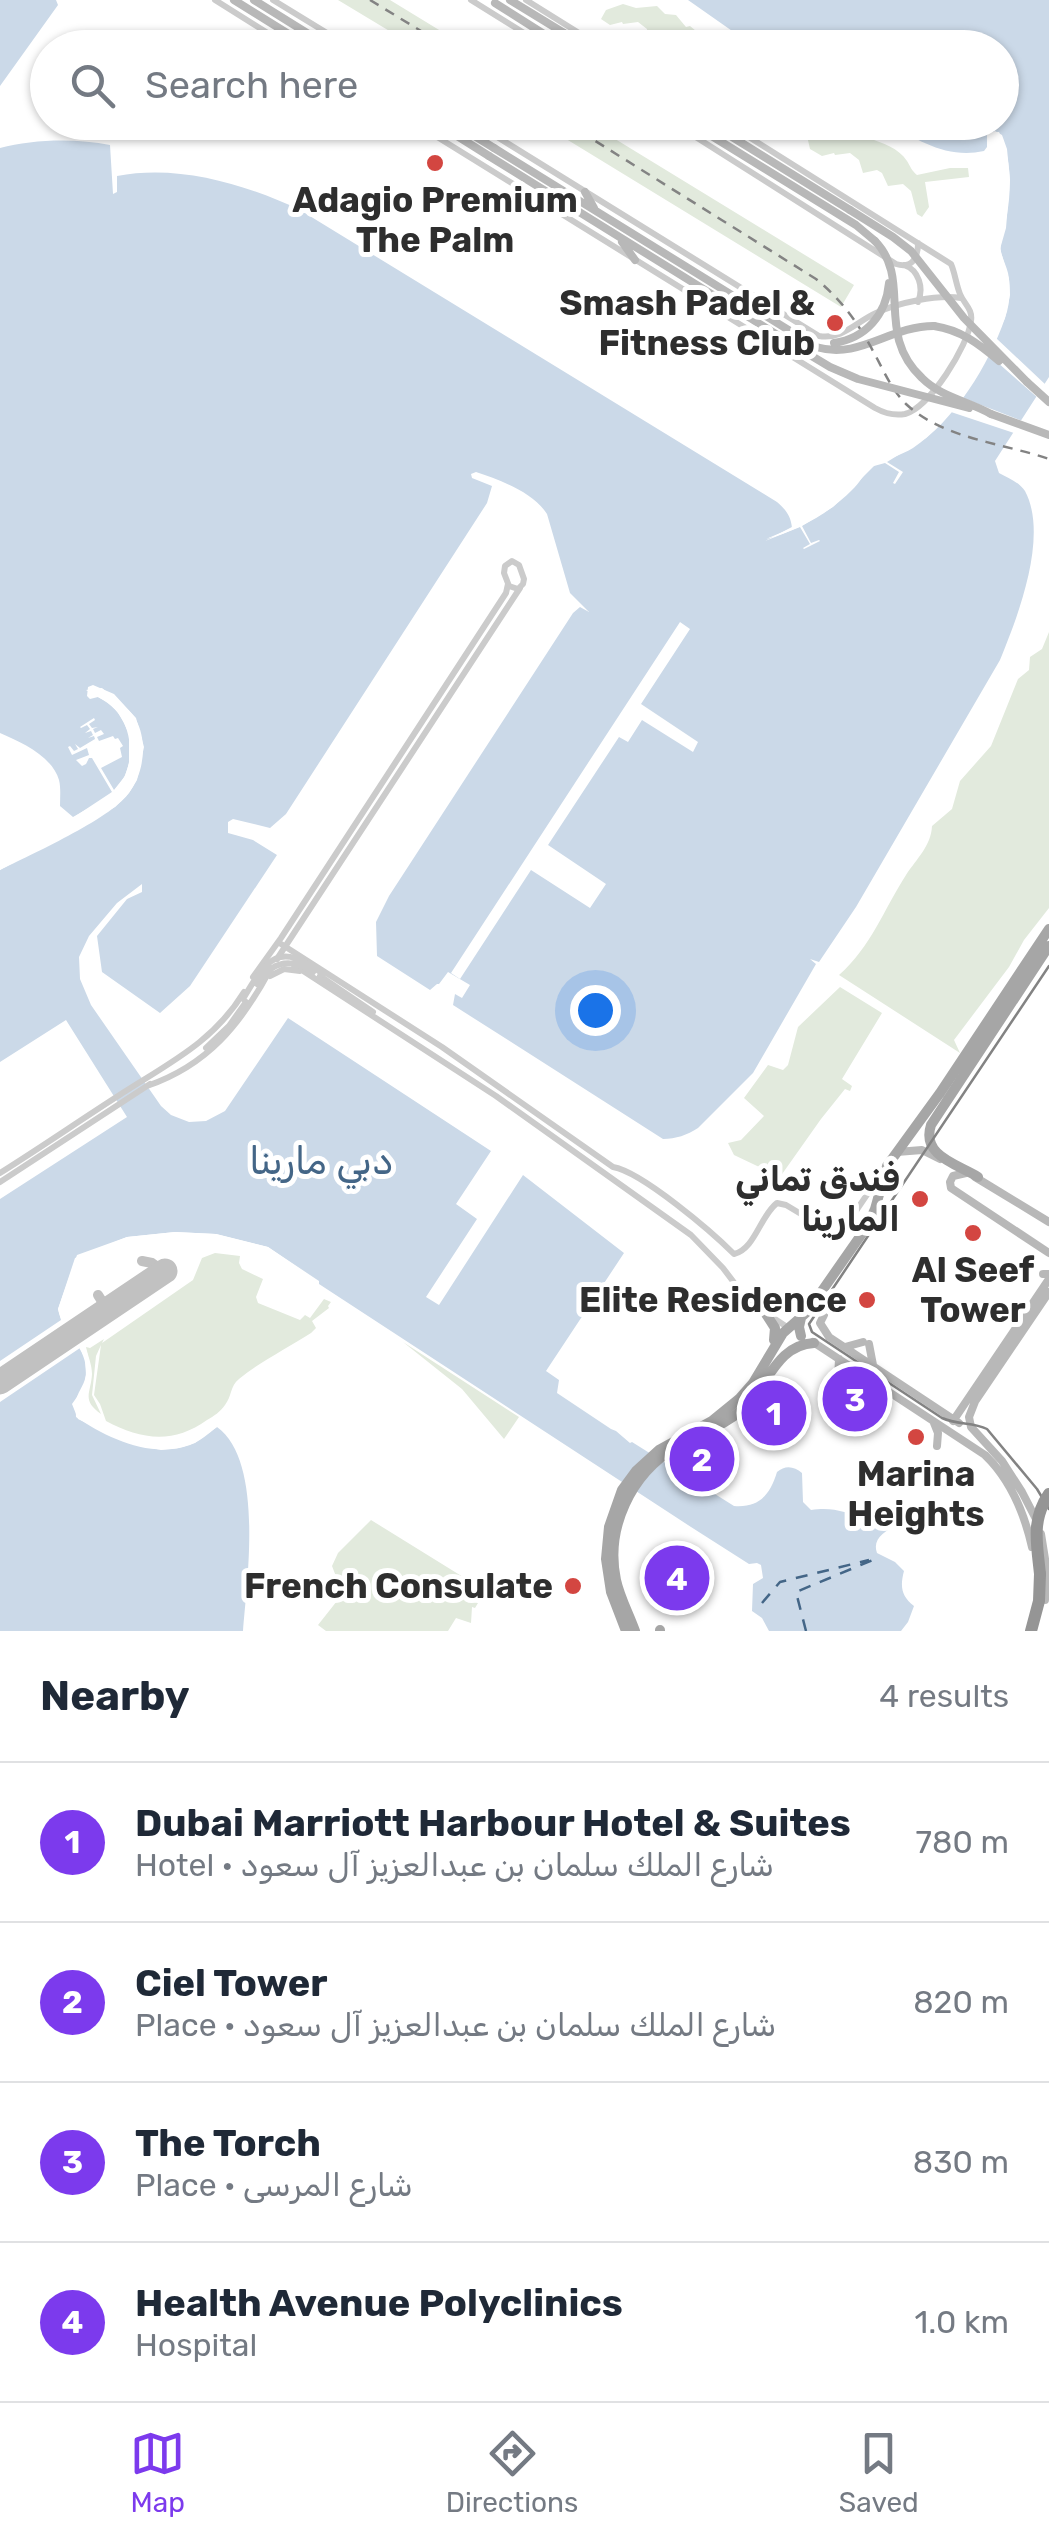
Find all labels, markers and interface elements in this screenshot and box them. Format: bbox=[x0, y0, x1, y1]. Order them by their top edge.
search box bbox=[30, 30, 1019, 140]
icon: search bbox=[65, 58, 120, 113]
text: Search here bbox=[145, 62, 358, 108]
marker: Adagio Premium The Palm bbox=[424, 152, 446, 174]
place label: Adagio Premium The Palm bbox=[292, 179, 578, 261]
place label: Smash Padel & Fitness Club bbox=[559, 282, 815, 364]
marker: Smash Padel & Fitness Club bbox=[824, 312, 846, 334]
your location bbox=[570, 985, 621, 1036]
water label: دبي مارينا bbox=[249, 1138, 393, 1190]
place label: فندق تماني المارينا bbox=[735, 1158, 900, 1240]
marker: فندق تماني المارينا bbox=[909, 1188, 931, 1210]
marker: Al Seef Tower bbox=[962, 1222, 984, 1244]
place label: Al Seef Tower bbox=[912, 1249, 1035, 1331]
place label: Elite Residence bbox=[579, 1279, 847, 1321]
marker: Elite Residence bbox=[856, 1289, 878, 1311]
pin: 3 bbox=[822, 1362, 888, 1436]
pin: 1 bbox=[742, 1376, 806, 1450]
pin: 2 bbox=[670, 1422, 734, 1496]
marker: Marina Heights bbox=[905, 1426, 927, 1448]
place label: Marina Heights bbox=[847, 1453, 985, 1535]
pin: 4 bbox=[644, 1540, 710, 1616]
place label: French Consulate bbox=[244, 1565, 553, 1607]
marker: French Consulate bbox=[562, 1575, 584, 1597]
text: Nearby bbox=[40, 1671, 190, 1721]
text: 4 results bbox=[879, 1677, 1009, 1715]
text: Dubai Marriott Harbour Hotel & Suites bbox=[135, 1800, 851, 1846]
text: 1 bbox=[65, 1823, 80, 1861]
text: 780 m bbox=[916, 1823, 1009, 1861]
text: Hotel · شارع الملك سلمان بن عبدالعزيز آل سعود bbox=[135, 1846, 774, 1884]
text: Ciel Tower bbox=[135, 1960, 328, 2006]
text: 2 bbox=[62, 1983, 83, 2021]
text: 820 m bbox=[913, 1983, 1009, 2021]
text: Place · شارع الملك سلمان بن عبدالعزيز آل سعود bbox=[135, 2006, 776, 2044]
text: The Torch bbox=[135, 2120, 321, 2166]
text: 3 bbox=[62, 2143, 83, 2181]
text: 830 m bbox=[913, 2143, 1009, 2181]
text: Place · شارع المرسى bbox=[135, 2166, 413, 2204]
text: Health Avenue Polyclinics bbox=[135, 2280, 623, 2326]
text: 4 bbox=[62, 2303, 83, 2341]
text: 1.0 km bbox=[915, 2303, 1009, 2341]
text: Hospital bbox=[135, 2326, 257, 2364]
tab: Map bbox=[130, 2426, 185, 2519]
tab: Directions bbox=[446, 2426, 578, 2519]
tab: Saved bbox=[839, 2426, 919, 2519]

